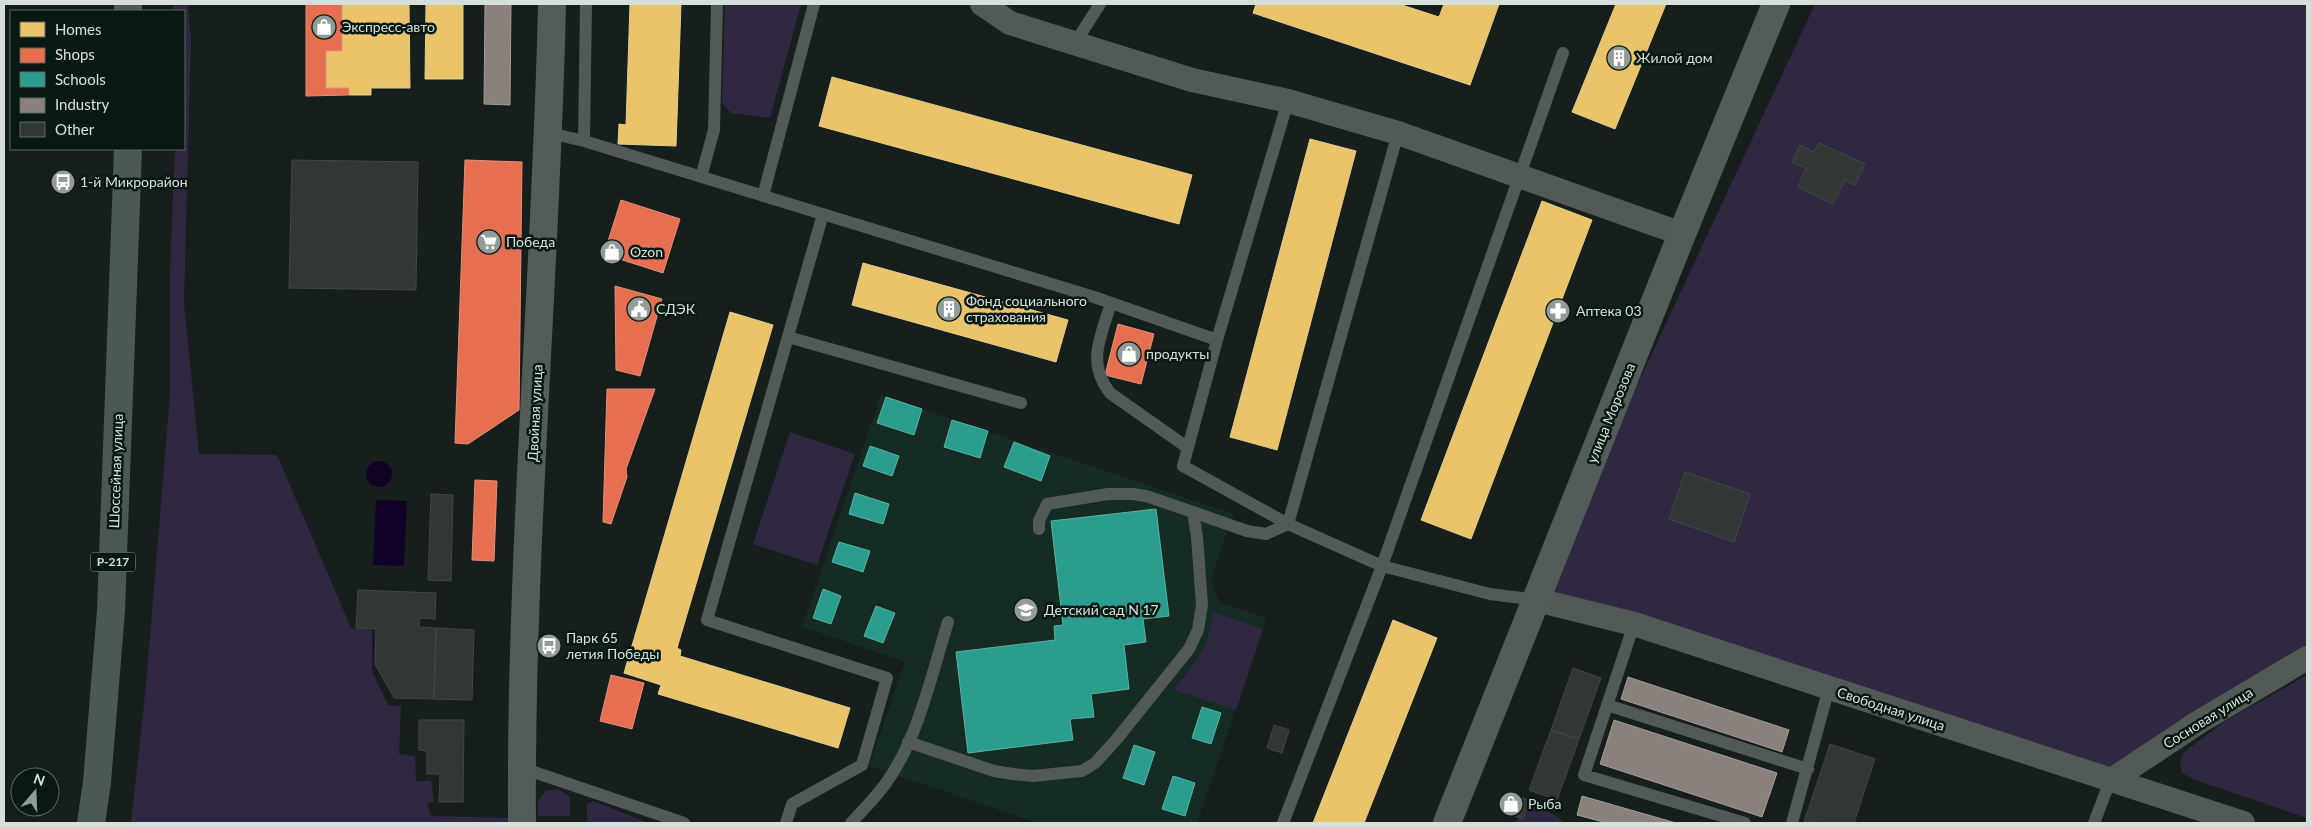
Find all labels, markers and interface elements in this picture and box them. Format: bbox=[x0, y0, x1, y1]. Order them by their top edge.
legend bbox=[10, 10, 185, 150]
shop icon: Экспресс-авто bbox=[311, 14, 337, 40]
place label: Экспресс-авто bbox=[342, 18, 435, 35]
text: Homes bbox=[55, 20, 101, 38]
text: Shops bbox=[55, 45, 95, 63]
building icon: Жилой дом bbox=[1606, 45, 1632, 71]
place label: Жилой дом bbox=[1636, 49, 1713, 66]
text: Schools bbox=[55, 70, 106, 88]
text: Industry bbox=[55, 95, 110, 113]
text: Other bbox=[55, 120, 95, 138]
bus stop icon: 1-й Микрорайон bbox=[50, 169, 76, 195]
place label: 1-й Микрорайон bbox=[80, 173, 188, 190]
supermarket icon: Победа bbox=[476, 229, 502, 255]
place label: Победа bbox=[506, 233, 555, 250]
shop icon: Ozon bbox=[599, 239, 625, 265]
place label: Ozon bbox=[630, 243, 663, 260]
place label: Фонд социального страхования bbox=[966, 292, 1087, 325]
public building icon: СДЭК bbox=[626, 296, 652, 322]
building icon: Фонд социального страхования bbox=[936, 296, 962, 322]
pharmacy icon: Аптека 03 bbox=[1545, 298, 1571, 324]
place label: СДЭК bbox=[656, 300, 696, 317]
place label: Аптека 03 bbox=[1576, 302, 1642, 319]
shop icon: продукты bbox=[1116, 341, 1142, 367]
place label: продукты bbox=[1146, 345, 1209, 362]
street label: улица Морозова bbox=[1583, 360, 1638, 465]
street label: Двойная улица bbox=[523, 364, 546, 462]
street label: Шоссейная улица bbox=[105, 413, 126, 529]
road number: Р-217 bbox=[90, 552, 136, 572]
school or university icon: Детский сад N 17 bbox=[1013, 597, 1039, 623]
place label: Детский сад N 17 bbox=[1044, 601, 1159, 618]
place label: Парк 65 летия Победы bbox=[566, 629, 659, 662]
bus stop icon: Парк 65 летия Победы bbox=[536, 633, 562, 659]
street label: Свободная улица bbox=[1835, 683, 1947, 734]
street label: Сосновая улица bbox=[2160, 683, 2256, 752]
north arrow bbox=[10, 767, 60, 817]
text: N bbox=[32, 769, 47, 789]
shop icon: Рыба bbox=[1498, 791, 1524, 817]
place label: Рыба bbox=[1528, 795, 1562, 812]

